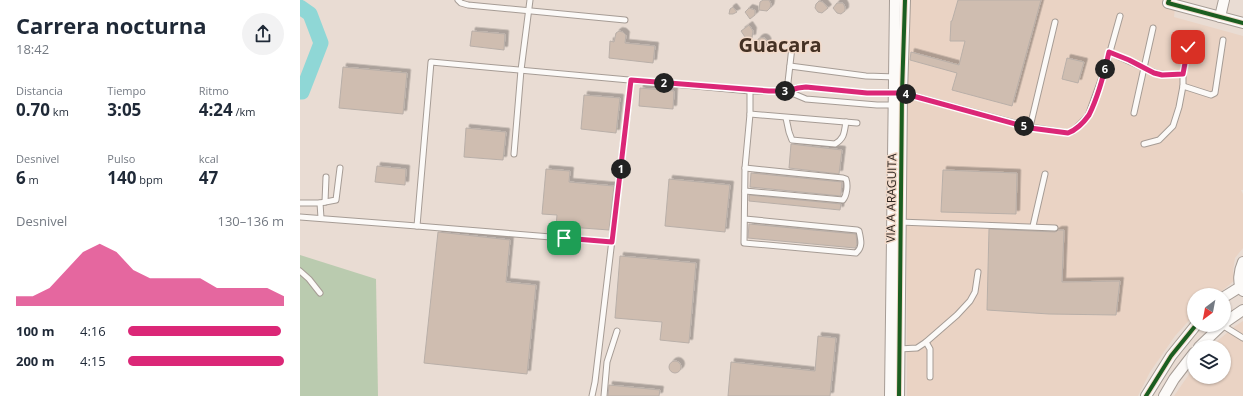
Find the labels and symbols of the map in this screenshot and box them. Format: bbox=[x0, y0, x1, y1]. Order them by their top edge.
pin bbox=[1171, 30, 1205, 64]
district label: Guacara bbox=[738, 31, 822, 58]
pin: 6 bbox=[1095, 59, 1115, 79]
pin: 2 bbox=[654, 73, 674, 93]
pin: 3 bbox=[775, 81, 795, 101]
pin: 4 bbox=[896, 84, 916, 104]
pin: 5 bbox=[1014, 116, 1034, 136]
street label: VIA A ARAGUITA bbox=[882, 153, 900, 243]
pin: 1 bbox=[611, 159, 631, 179]
pin bbox=[547, 221, 581, 255]
north arrow bbox=[1187, 288, 1231, 332]

